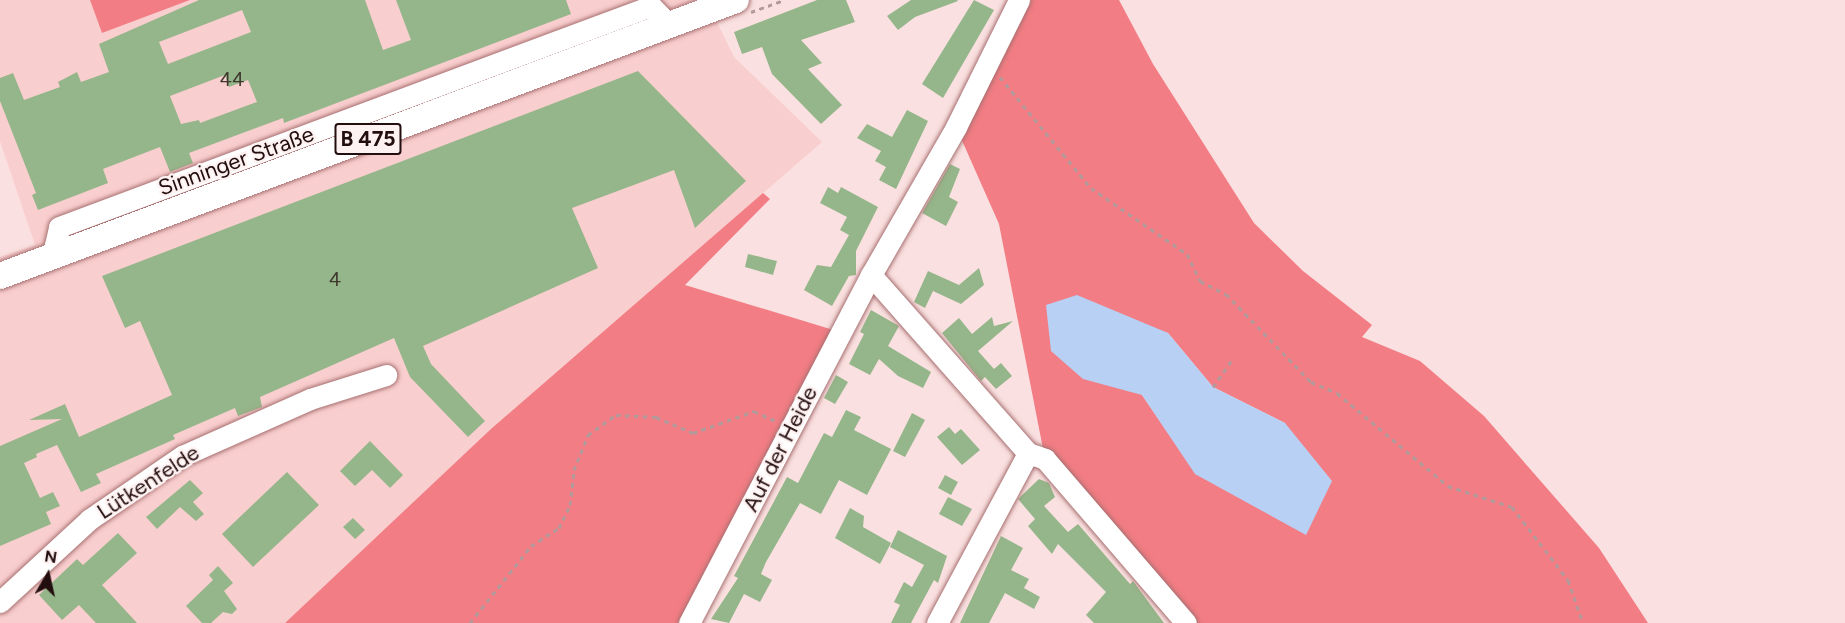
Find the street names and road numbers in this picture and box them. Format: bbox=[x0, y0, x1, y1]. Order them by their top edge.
street label: Sinninger Straße bbox=[155, 121, 317, 201]
road number: B 475 bbox=[334, 121, 403, 157]
street label: Auf der Heide bbox=[737, 382, 823, 516]
street label: Lütkenfelde bbox=[92, 439, 204, 525]

